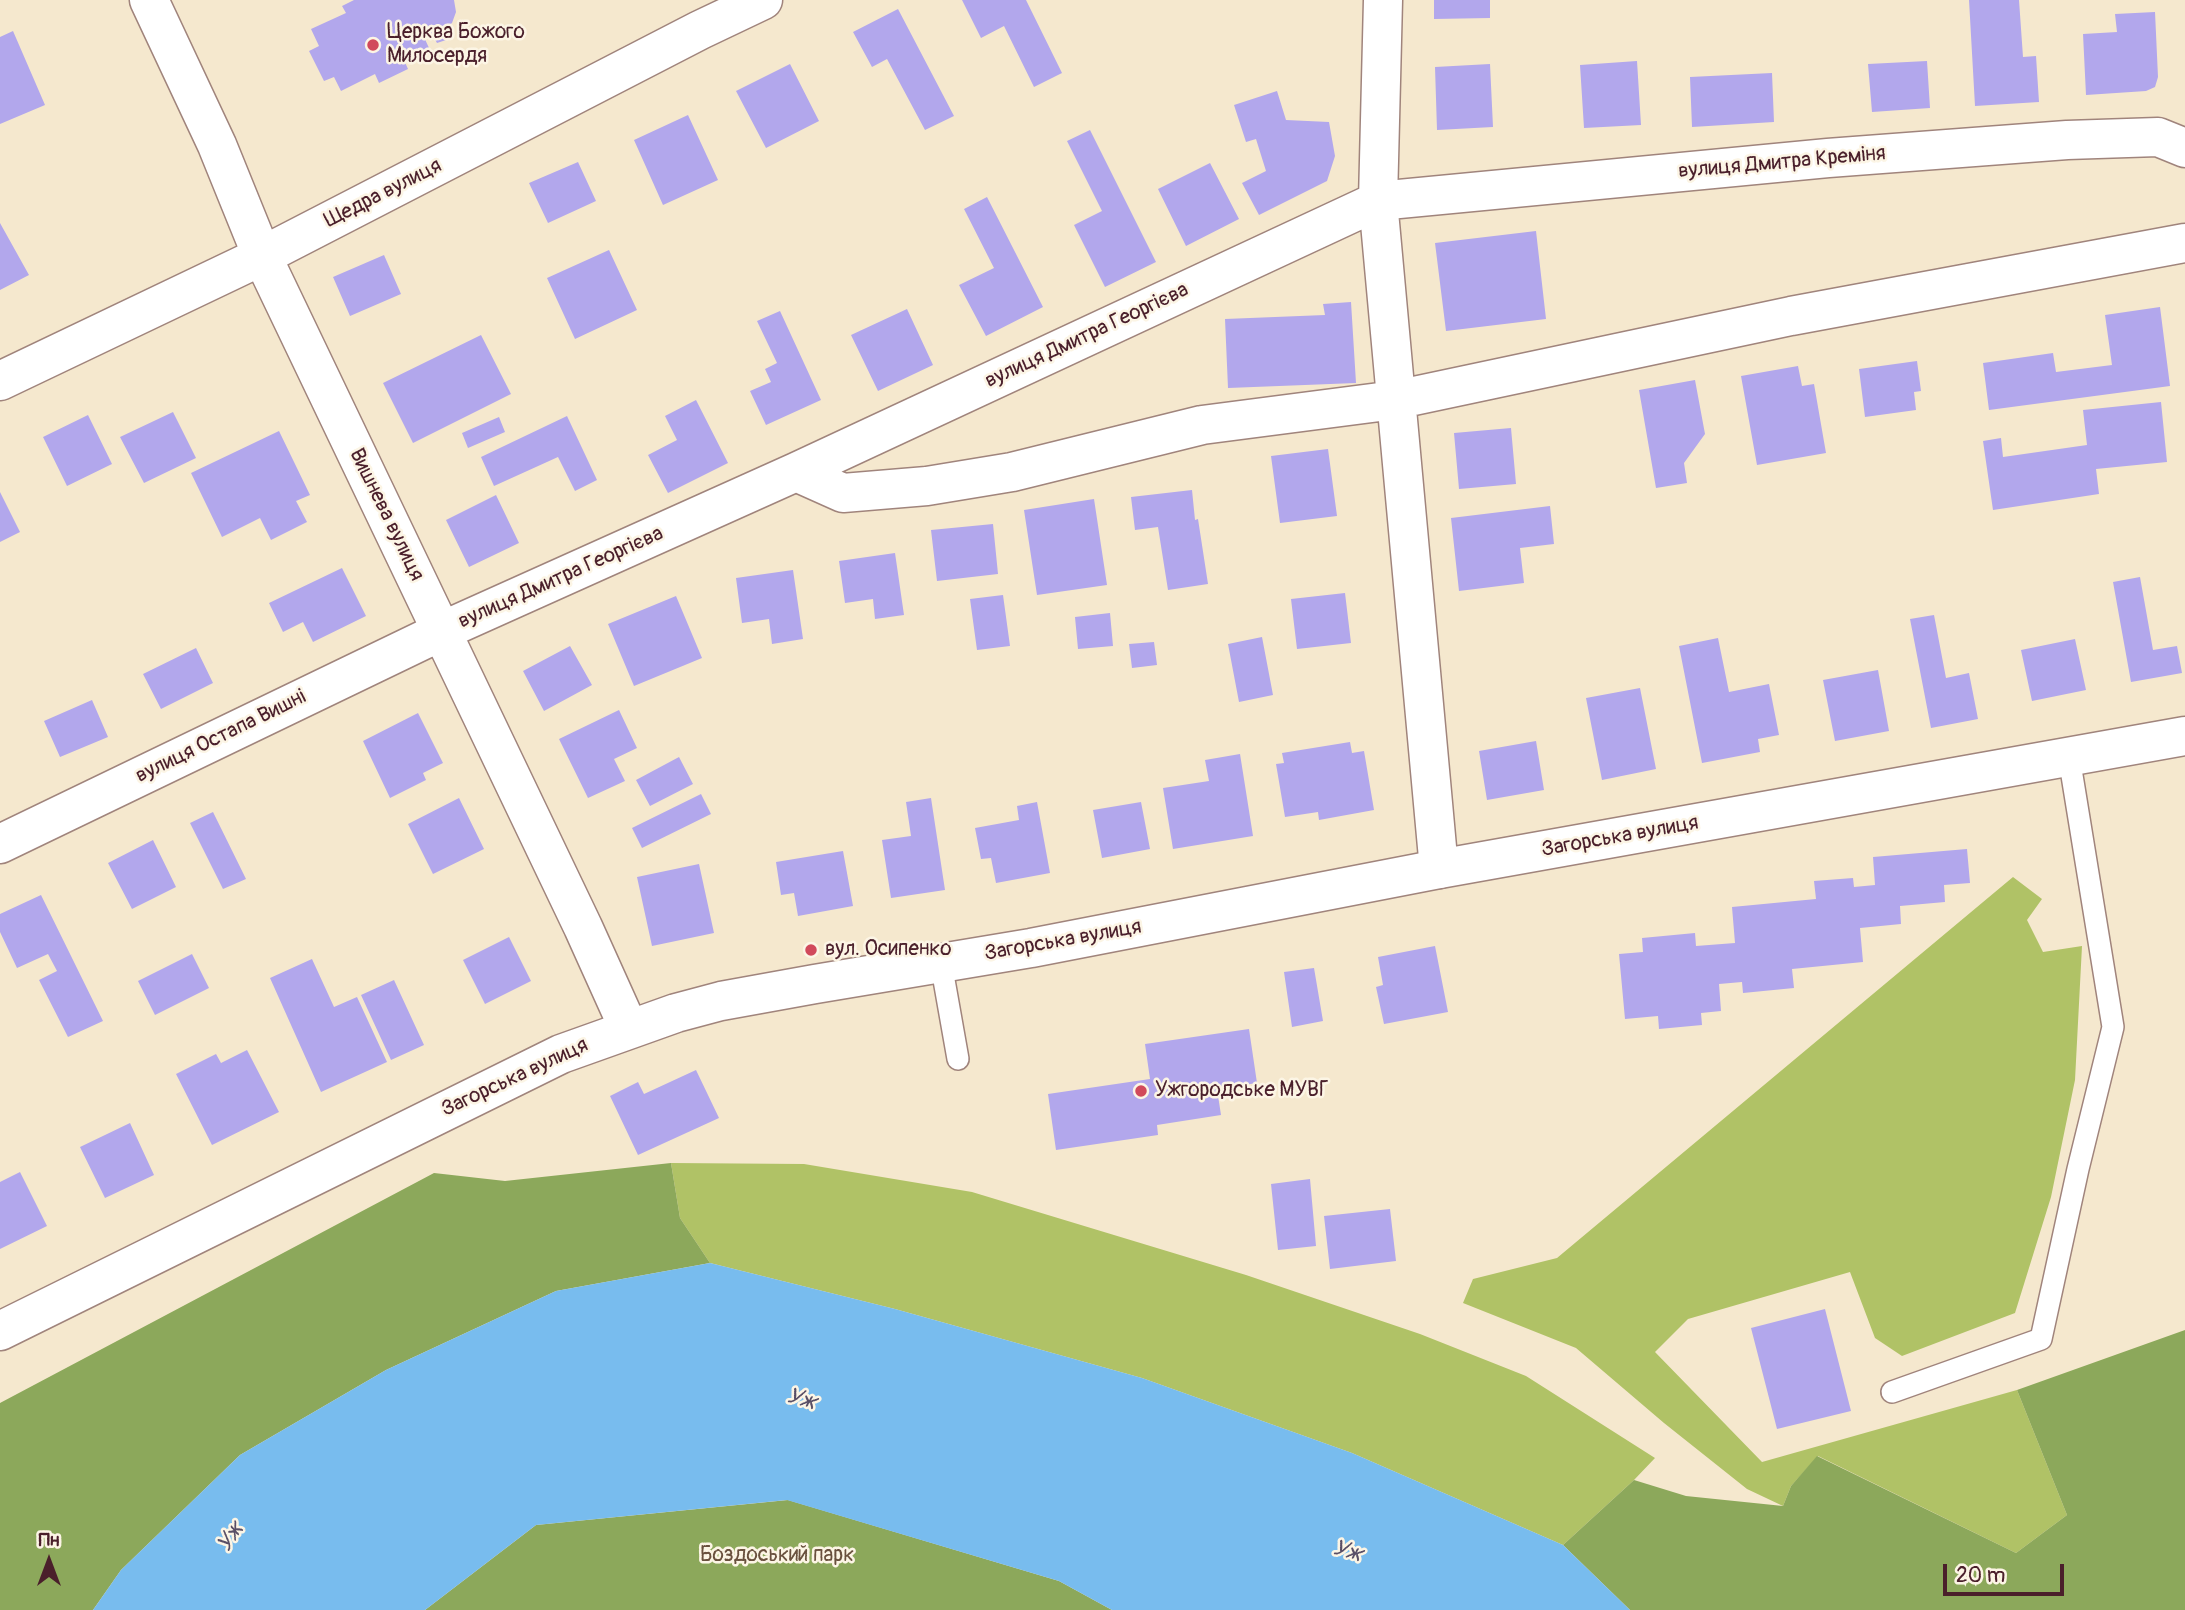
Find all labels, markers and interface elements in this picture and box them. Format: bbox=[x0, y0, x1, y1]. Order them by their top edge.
place label: Церква Божого Милосердя bbox=[387, 20, 525, 70]
marker: Церква Божого Милосердя bbox=[365, 37, 381, 53]
street label: вулиця Дмитра Креміня bbox=[1677, 141, 1887, 185]
street label: Щедра вулиця bbox=[320, 154, 446, 234]
street label: вулиця Дмитра Георгієва bbox=[981, 278, 1193, 394]
street label: Вишнева вулиця bbox=[343, 445, 429, 585]
street label: вулиця Дмитра Георгієва bbox=[455, 521, 667, 635]
street label: вулиця Остапа Вишні bbox=[132, 685, 310, 789]
street label: Загорська вулиця bbox=[1540, 811, 1700, 863]
street label: Загорська вулиця bbox=[983, 915, 1143, 967]
place label: вул. Осипенко bbox=[825, 937, 951, 963]
marker: вул. Осипенко bbox=[803, 942, 819, 958]
street label: Загорська вулиця bbox=[438, 1033, 592, 1123]
place label: Ужгородське МУВГ bbox=[1155, 1078, 1329, 1104]
marker: Ужгородське МУВГ bbox=[1133, 1083, 1149, 1099]
water label: Уж bbox=[783, 1383, 819, 1417]
water label: Уж bbox=[212, 1518, 250, 1558]
north arrow bbox=[14, 1526, 84, 1596]
text: Пн bbox=[39, 1528, 59, 1552]
water label: Уж bbox=[1329, 1535, 1365, 1569]
park label: Боздоський парк bbox=[700, 1543, 854, 1569]
scale bar bbox=[1947, 1550, 2068, 1594]
text: 20 m bbox=[1956, 1562, 2005, 1589]

